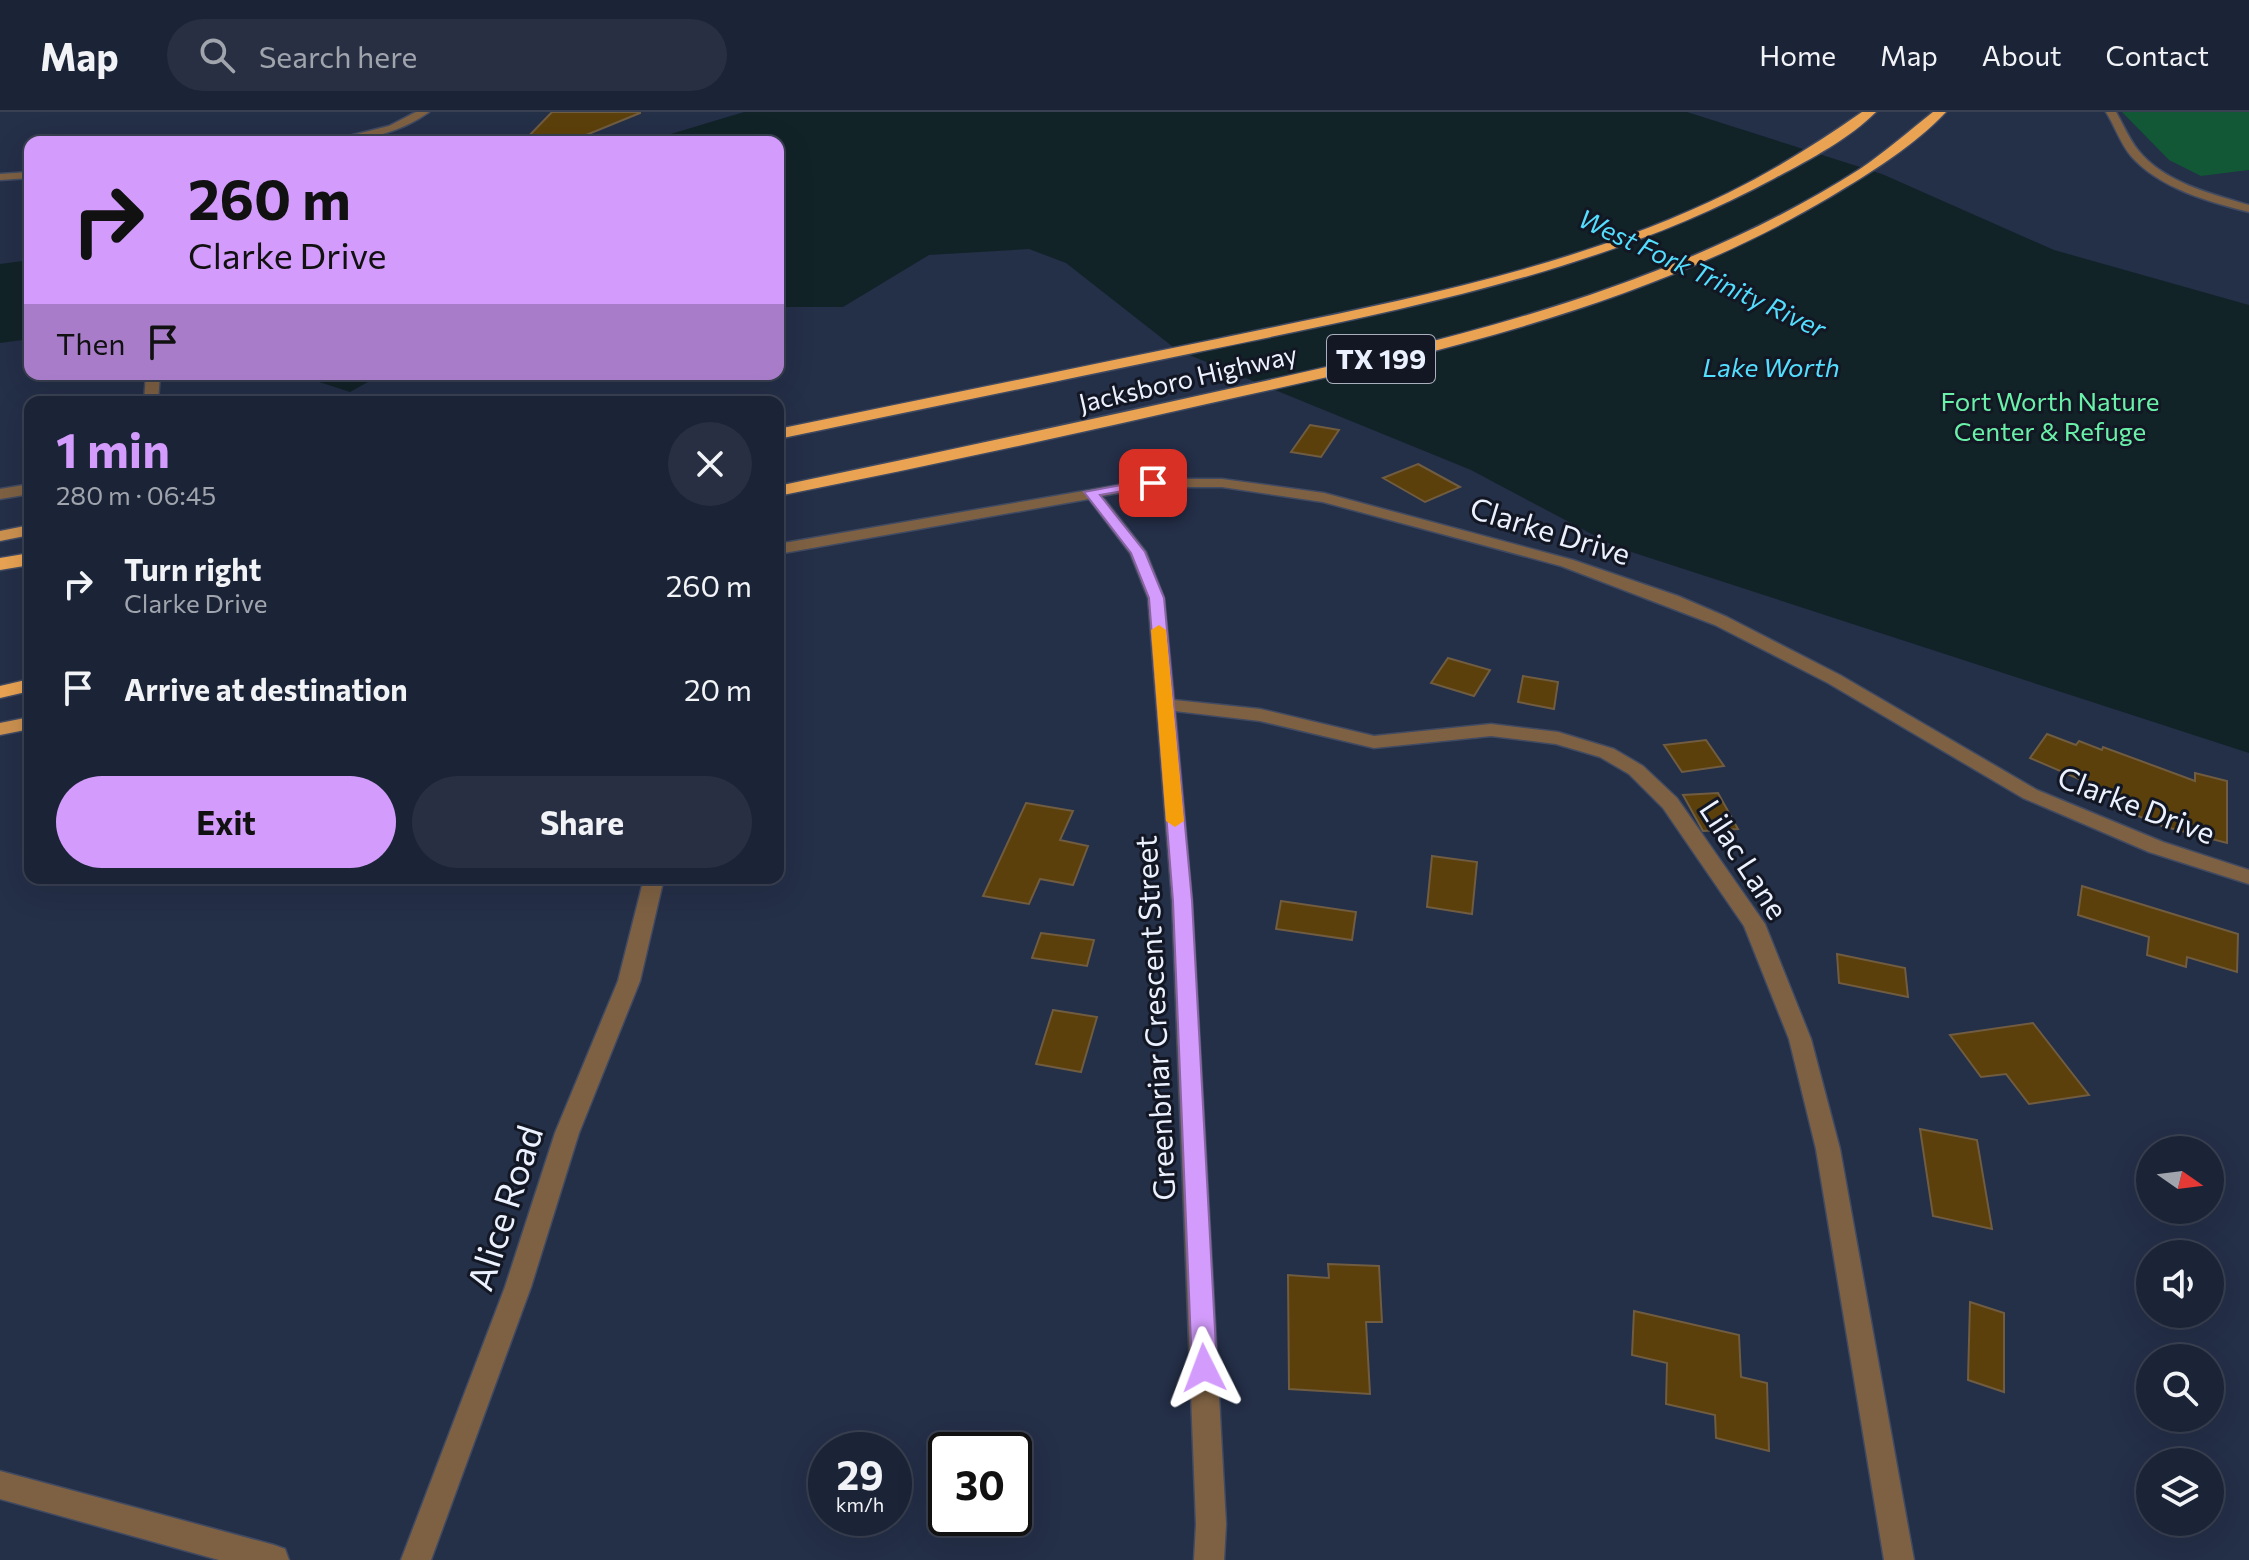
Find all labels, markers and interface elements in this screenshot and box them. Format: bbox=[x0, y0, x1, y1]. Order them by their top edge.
search box bbox=[167, 19, 727, 91]
text: Map bbox=[40, 32, 119, 79]
icon: search bbox=[195, 33, 239, 77]
text: Search here bbox=[259, 37, 417, 74]
text: Home bbox=[1759, 38, 1836, 72]
text: Map bbox=[1880, 38, 1938, 72]
text: About bbox=[1982, 38, 2062, 72]
text: Contact bbox=[2106, 38, 2209, 72]
text: 260 m bbox=[188, 163, 351, 232]
icon: right bbox=[56, 168, 160, 272]
water label: West Fork Trinity River bbox=[1574, 202, 1833, 344]
text: Clarke Drive bbox=[188, 232, 387, 276]
icon: arrive bbox=[141, 320, 185, 364]
text: Then bbox=[56, 324, 125, 361]
road number: TX 199 bbox=[1327, 335, 1435, 383]
street label: Jacksboro Highway bbox=[1075, 337, 1300, 418]
water label: Lake Worth bbox=[1702, 351, 1840, 382]
park label: Fort Worth Nature Center & Refuge bbox=[1940, 385, 2160, 446]
text: 1 min bbox=[56, 419, 170, 478]
button: close bbox=[668, 422, 752, 506]
pin bbox=[1119, 449, 1187, 517]
icon: arrive bbox=[1131, 461, 1175, 505]
text: 280 m · 06:45 bbox=[56, 479, 216, 510]
street label: Clarke Drive bbox=[1466, 488, 1635, 571]
text: Turn right bbox=[124, 550, 261, 587]
icon: right bbox=[56, 562, 100, 606]
text: 260 m bbox=[666, 566, 752, 603]
text: Clarke Drive bbox=[124, 587, 267, 618]
icon: arrive bbox=[56, 666, 100, 710]
text: Arrive at destination bbox=[124, 670, 408, 707]
text: 20 m bbox=[684, 670, 752, 707]
street label: Clarke Drive bbox=[2053, 757, 2221, 851]
button: Exit bbox=[56, 776, 396, 868]
button: Share bbox=[412, 776, 752, 868]
street label: Lilac Lane bbox=[1693, 792, 1797, 925]
street label: Greenbriar Crescent Street bbox=[1125, 835, 1182, 1202]
street label: Alice Road bbox=[456, 1119, 550, 1295]
north arrow bbox=[2136, 1136, 2224, 1224]
map controls bbox=[2136, 1136, 2224, 1536]
button: sound bbox=[2136, 1240, 2224, 1328]
position arrow bbox=[1162, 1326, 1246, 1410]
button: search bbox=[2136, 1344, 2224, 1432]
speed limit sign: 30 bbox=[928, 1432, 1032, 1536]
button: layers bbox=[2136, 1448, 2224, 1536]
text: 29 bbox=[836, 1449, 884, 1498]
text: km/h bbox=[836, 1492, 884, 1516]

